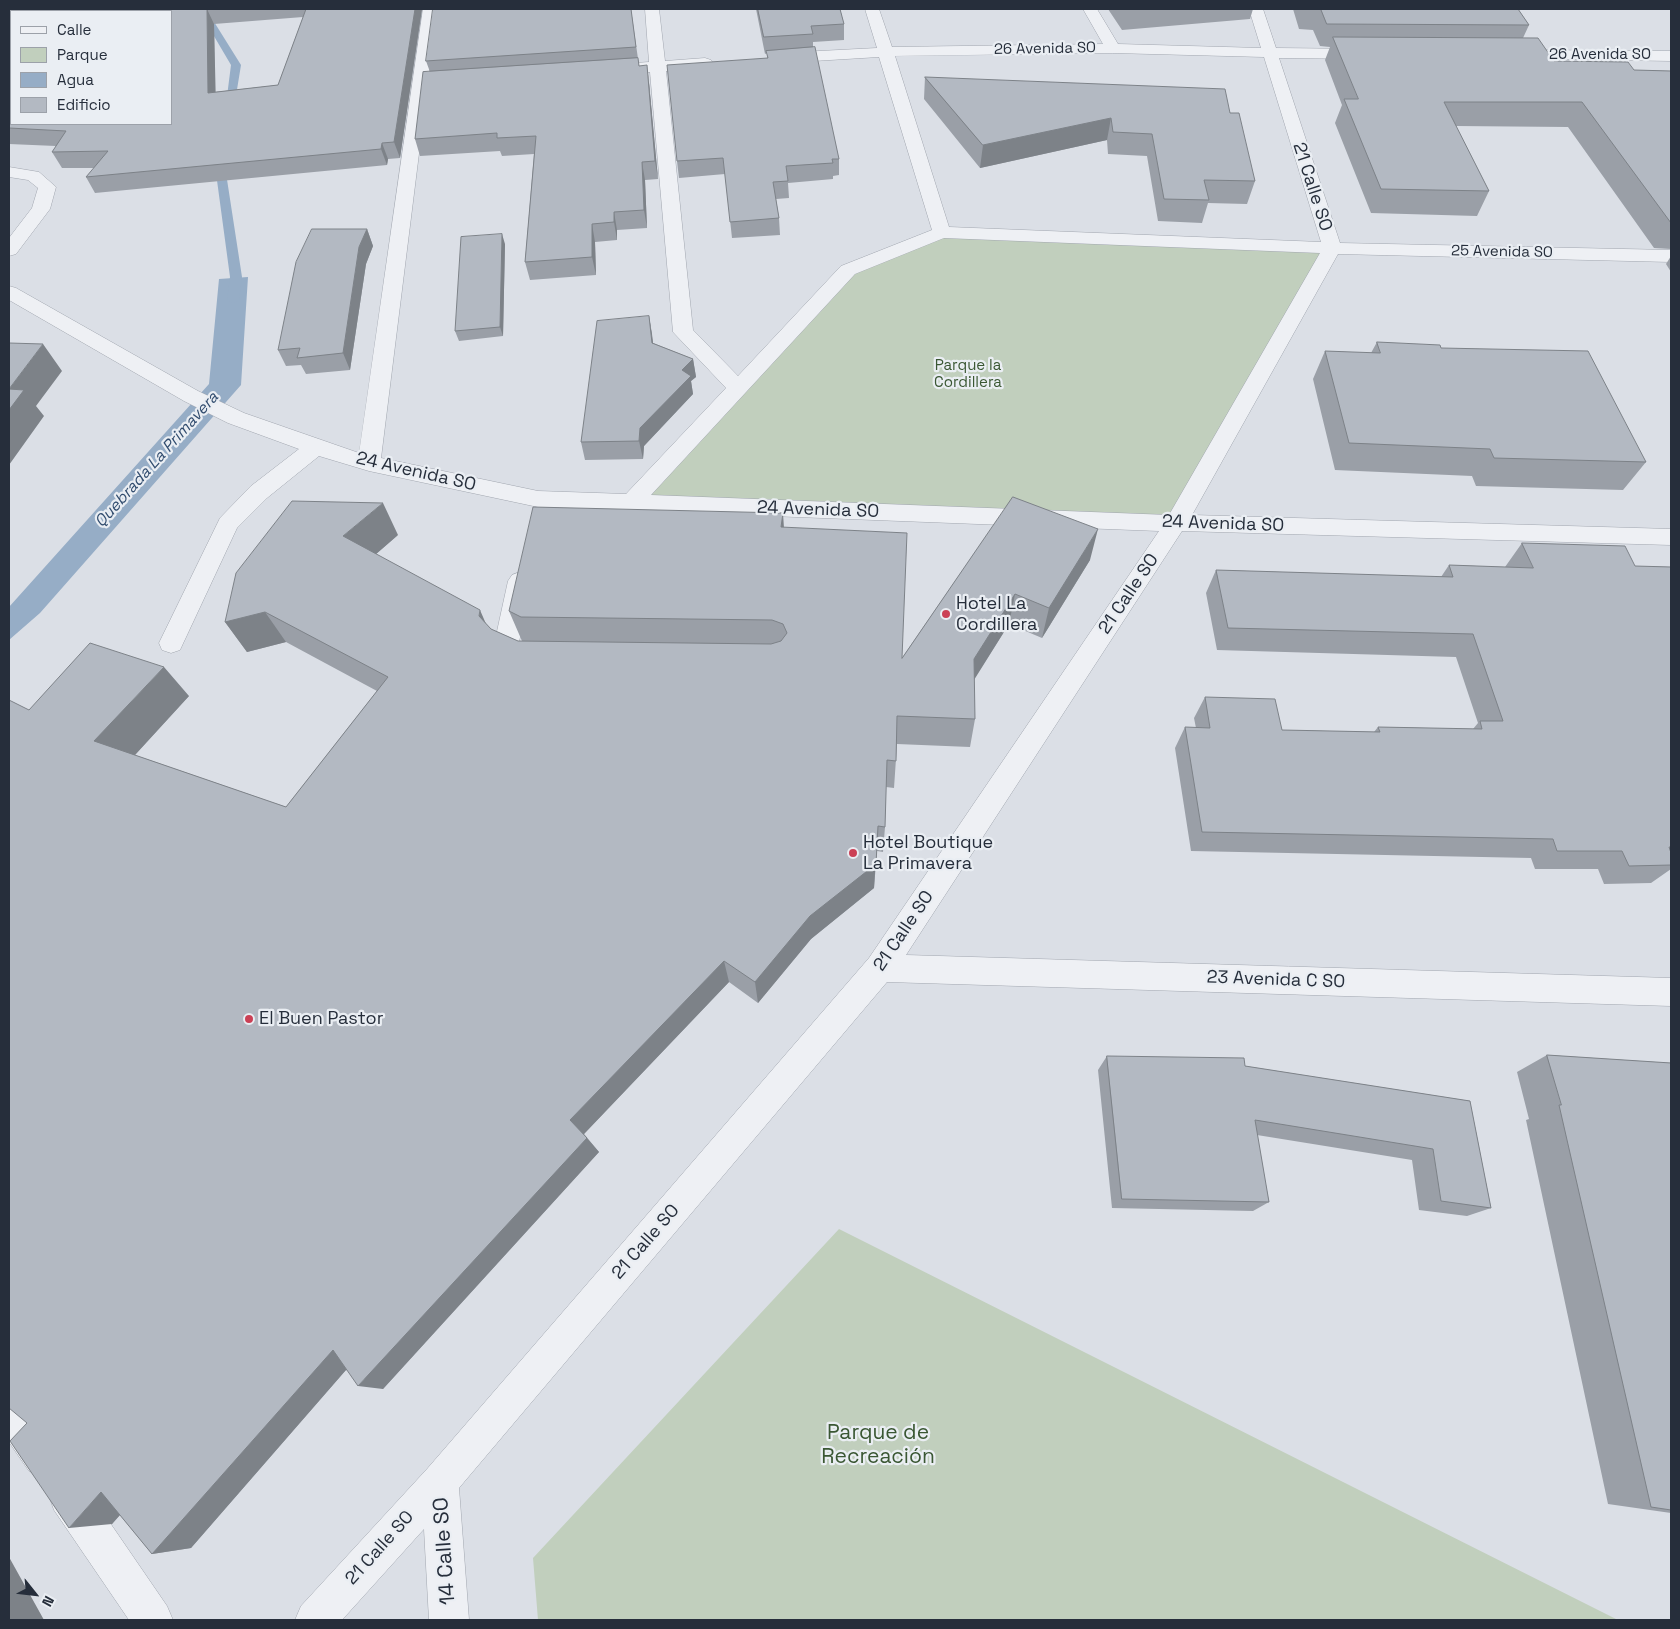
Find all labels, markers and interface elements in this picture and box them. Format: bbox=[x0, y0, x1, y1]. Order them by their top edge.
legend bbox=[10, 10, 172, 125]
text: Calle bbox=[57, 20, 92, 39]
street label: 26 Avenida SO bbox=[994, 39, 1096, 59]
text: Parque bbox=[57, 45, 108, 64]
street label: 26 Avenida SO bbox=[1549, 46, 1651, 64]
text: Agua bbox=[57, 70, 94, 89]
text: Edificio bbox=[57, 95, 111, 114]
street label: 21 Calle SO bbox=[1288, 140, 1336, 234]
street label: 25 Avenida SO bbox=[1451, 242, 1553, 262]
park label: Parque la Cordillera bbox=[934, 357, 1002, 392]
water label: Quebrada La Primavera bbox=[91, 388, 223, 532]
street label: 24 Avenida SO bbox=[354, 448, 478, 496]
street label: 24 Avenida SO bbox=[757, 497, 879, 523]
street label: 24 Avenida SO bbox=[1162, 511, 1284, 537]
street label: 21 Calle SO bbox=[1094, 550, 1164, 638]
place label: Hotel La Cordillera bbox=[956, 593, 1037, 636]
marker: Hotel La Cordillera bbox=[940, 608, 952, 620]
place label: Hotel Boutique La Primavera bbox=[863, 832, 993, 874]
marker: Hotel Boutique La Primavera bbox=[847, 847, 859, 859]
street label: 21 Calle SO bbox=[869, 887, 939, 975]
street label: 23 Avenida C SO bbox=[1206, 967, 1346, 993]
place label: El Buen Pastor bbox=[259, 1008, 383, 1030]
marker: El Buen Pastor bbox=[243, 1013, 255, 1025]
street label: 21 Calle SO bbox=[608, 1200, 684, 1284]
park label: Parque de Recreación bbox=[821, 1420, 935, 1470]
street label: 14 Calle SO bbox=[429, 1496, 461, 1606]
street label: 21 Calle SO bbox=[341, 1507, 419, 1589]
north arrow bbox=[10, 1569, 60, 1619]
text: N bbox=[38, 1593, 58, 1610]

